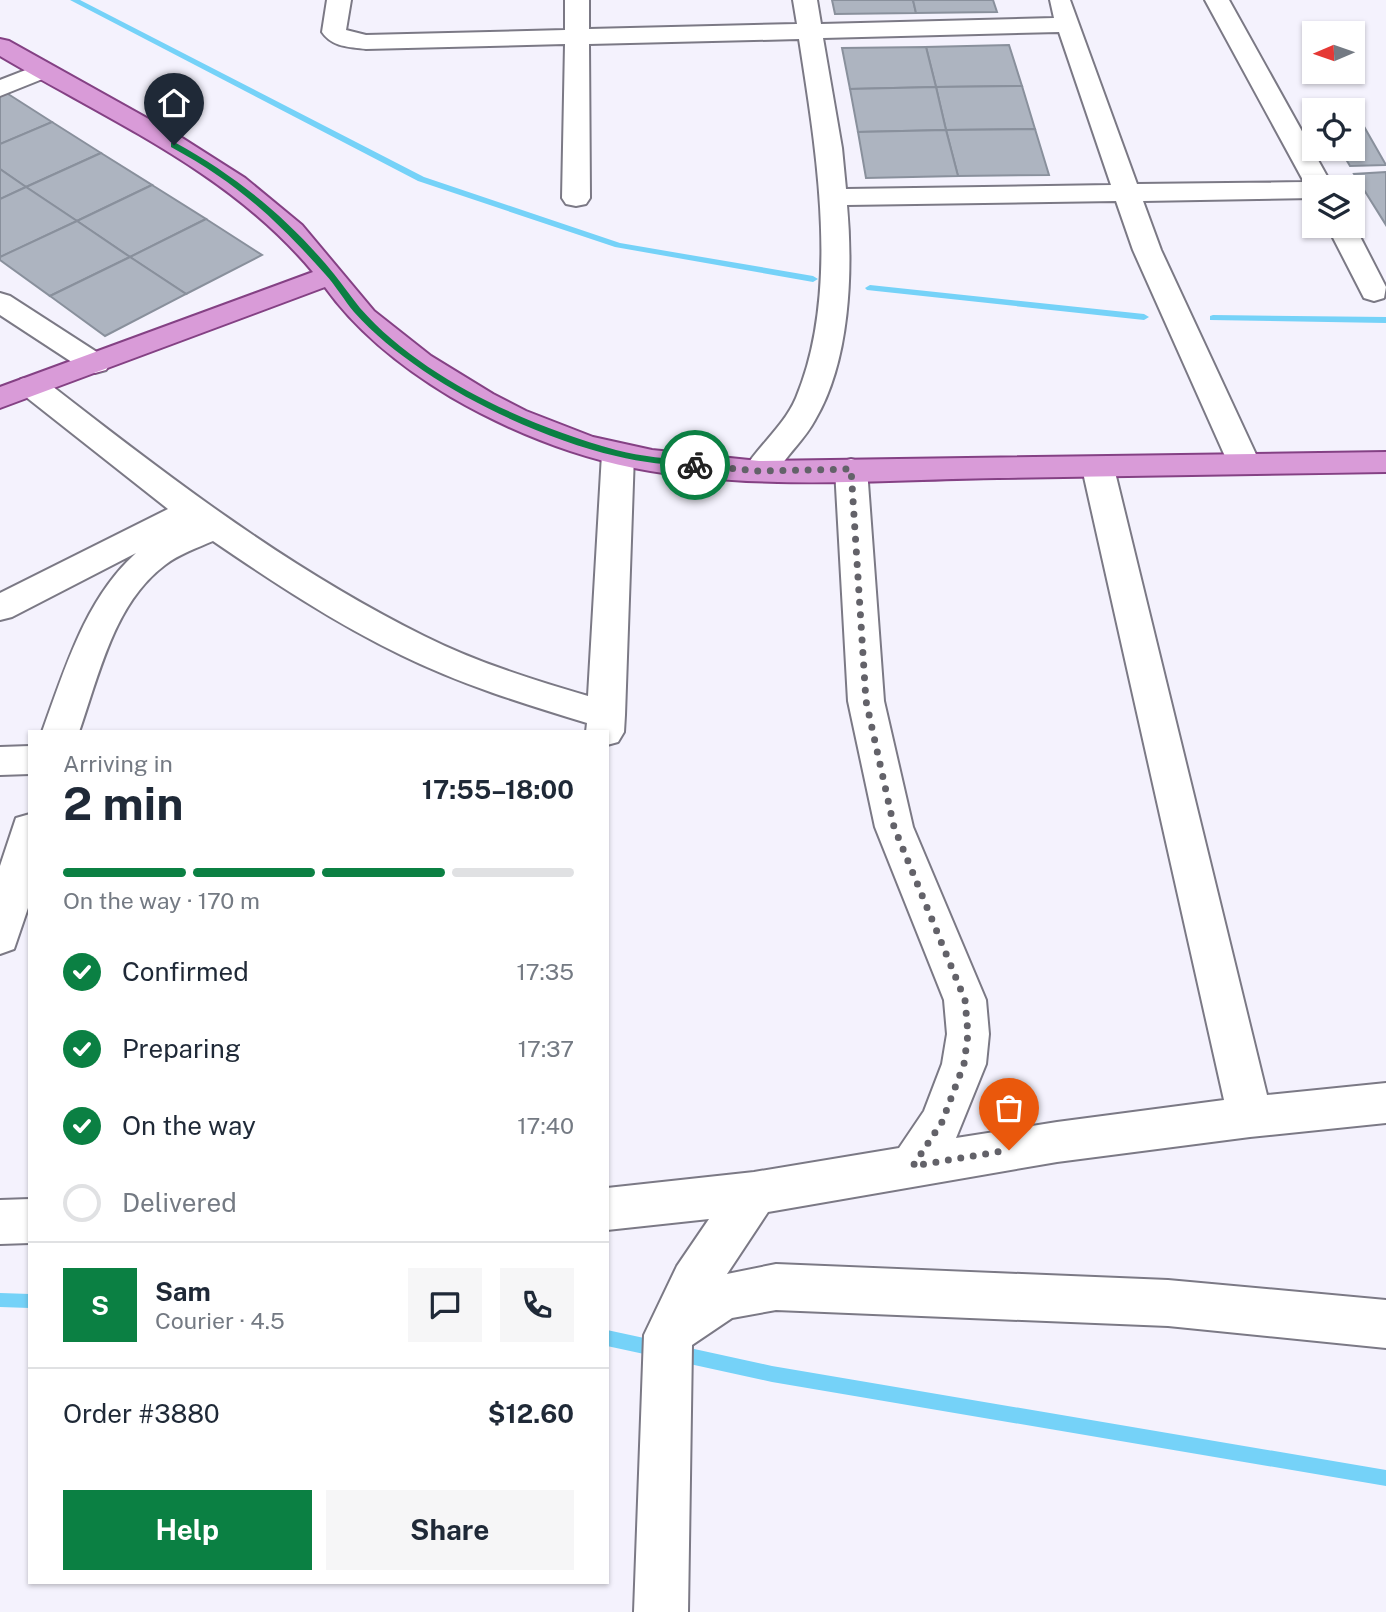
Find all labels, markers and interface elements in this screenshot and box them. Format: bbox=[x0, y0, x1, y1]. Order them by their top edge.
north arrow bbox=[1302, 21, 1365, 84]
map controls bbox=[1302, 21, 1365, 238]
pin bbox=[144, 73, 204, 145]
icon: home bbox=[155, 84, 193, 122]
button: locate bbox=[1302, 98, 1365, 161]
button: layers bbox=[1302, 175, 1365, 238]
courier bbox=[660, 430, 730, 500]
icon: bike bbox=[676, 446, 714, 484]
text: Arriving in bbox=[63, 750, 173, 777]
text: 17:55–18:00 bbox=[422, 774, 574, 805]
text: 2 min bbox=[63, 776, 183, 830]
text: On the way · 170 m bbox=[63, 887, 260, 914]
icon: check bbox=[63, 953, 101, 991]
text: Confirmed bbox=[122, 956, 249, 987]
text: 17:35 bbox=[516, 958, 574, 985]
icon: check bbox=[63, 1030, 101, 1068]
text: Preparing bbox=[122, 1033, 241, 1064]
text: 17:37 bbox=[518, 1035, 574, 1062]
pin bbox=[979, 1078, 1039, 1150]
icon: bag bbox=[990, 1089, 1028, 1127]
icon: check bbox=[63, 1107, 101, 1145]
text: On the way bbox=[122, 1110, 256, 1141]
text: 17:40 bbox=[517, 1112, 574, 1139]
text: Delivered bbox=[122, 1187, 237, 1218]
button: chat bbox=[408, 1268, 482, 1342]
button: phone bbox=[500, 1268, 574, 1342]
text: Sam bbox=[155, 1276, 211, 1307]
text: S bbox=[91, 1290, 109, 1321]
text: Courier · 4.5 bbox=[155, 1307, 285, 1334]
text: Order #3880 bbox=[63, 1398, 220, 1429]
text: $12.60 bbox=[488, 1398, 574, 1429]
button: Help bbox=[63, 1490, 312, 1570]
button: Share bbox=[326, 1490, 574, 1570]

